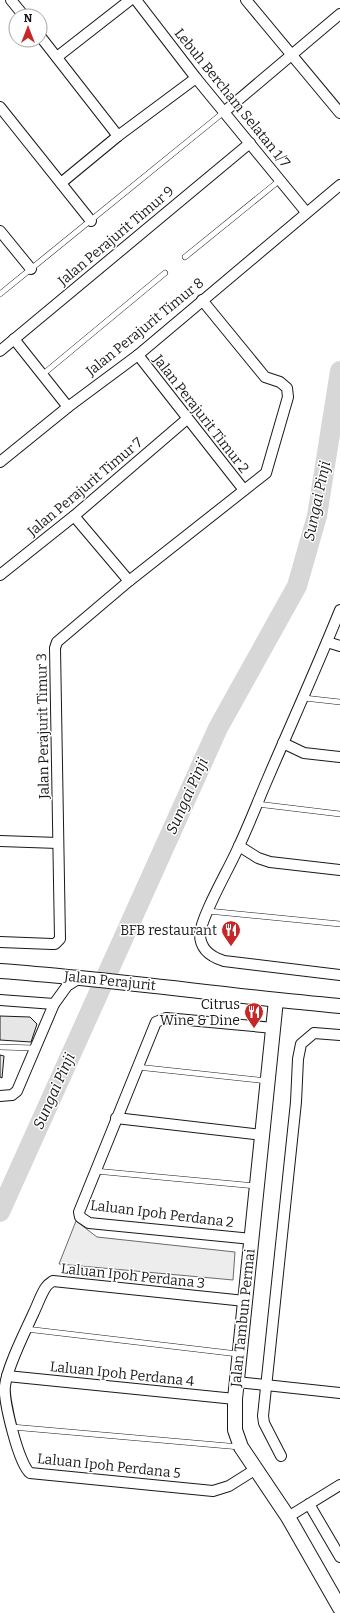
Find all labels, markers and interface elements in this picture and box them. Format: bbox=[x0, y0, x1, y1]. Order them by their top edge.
north arrow bbox=[8, 8, 48, 48]
text: N bbox=[24, 12, 33, 25]
street label: Lebuh Bercham Selatan 1/7 bbox=[171, 25, 293, 171]
street label: Jalan Perajurit Timur 9 bbox=[54, 183, 177, 290]
street label: Jalan Perajurit Timur 8 bbox=[82, 274, 207, 380]
street label: Jalan Perajurit Timur 2 bbox=[149, 351, 252, 477]
street label: Jalan Perajurit Timur 7 bbox=[23, 434, 146, 541]
water label: Sungai Pinji bbox=[300, 459, 334, 543]
street label: Jalan Perajurit Timur 3 bbox=[33, 653, 53, 800]
water label: Sungai Pinji bbox=[162, 755, 212, 837]
restaurant icon: BFB restaurant bbox=[220, 919, 242, 947]
place label: BFB restaurant bbox=[120, 922, 217, 939]
street label: Jalan Perajurit bbox=[62, 968, 157, 994]
place label: Citrus Wine & Dine bbox=[160, 996, 240, 1029]
restaurant icon: Citrus Wine & Dine bbox=[243, 1001, 265, 1029]
water label: Sungai Pinji bbox=[29, 1050, 79, 1132]
street label: Laluan Ipoh Perdana 2 bbox=[89, 1197, 235, 1231]
street label: Jalan Tambun Permai bbox=[227, 1248, 259, 1389]
street label: Laluan Ipoh Perdana 3 bbox=[60, 1260, 206, 1292]
street label: Laluan Ipoh Perdana 4 bbox=[49, 1358, 195, 1390]
street label: Laluan Ipoh Perdana 5 bbox=[36, 1450, 182, 1482]

